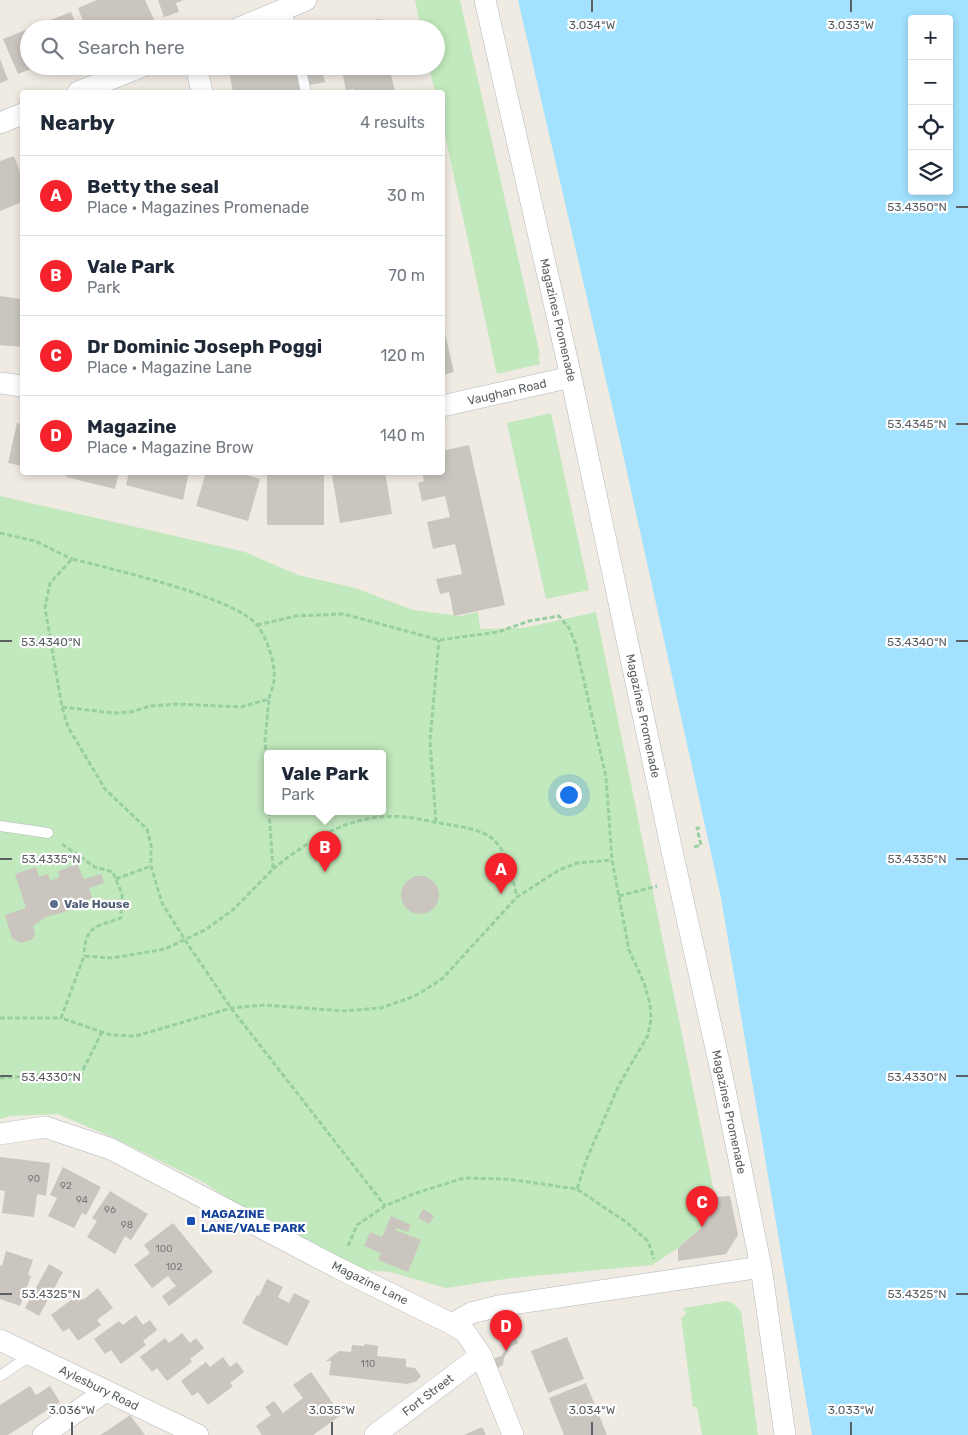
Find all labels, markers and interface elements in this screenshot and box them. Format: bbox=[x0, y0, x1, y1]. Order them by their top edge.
map controls bbox=[908, 15, 953, 195]
button: + bbox=[908, 15, 953, 60]
text: 3.034°W bbox=[569, 18, 616, 32]
text: 3.033°W bbox=[828, 18, 875, 32]
search box bbox=[20, 20, 445, 75]
icon: search bbox=[38, 34, 66, 62]
text: Search here bbox=[78, 36, 185, 59]
button: − bbox=[908, 60, 953, 105]
button: locate bbox=[908, 105, 953, 150]
text: Nearby bbox=[40, 110, 115, 135]
text: 4 results bbox=[360, 113, 425, 132]
button: layers bbox=[908, 150, 953, 195]
text: Betty the seal bbox=[87, 175, 219, 198]
text: A bbox=[50, 186, 62, 205]
text: 30 m bbox=[387, 186, 425, 205]
text: Place · Magazines Promenade bbox=[87, 198, 309, 217]
text: 53.4350°N bbox=[887, 200, 947, 214]
text: Vale Park bbox=[87, 255, 175, 278]
street label: Magazines Promenade bbox=[537, 257, 579, 383]
text: B bbox=[50, 266, 62, 285]
text: 70 m bbox=[388, 266, 425, 285]
text: Park bbox=[87, 278, 120, 297]
text: Dr Dominic Joseph Poggi bbox=[87, 335, 322, 358]
text: C bbox=[50, 346, 62, 365]
text: 120 m bbox=[380, 346, 425, 365]
text: Place · Magazine Lane bbox=[87, 358, 252, 377]
street label: Vaughan Road bbox=[466, 376, 548, 408]
text: Magazine bbox=[87, 415, 177, 438]
text: 53.4345°N bbox=[887, 417, 947, 431]
text: D bbox=[50, 426, 62, 445]
text: 140 m bbox=[380, 426, 425, 445]
text: Place · Magazine Brow bbox=[87, 438, 254, 457]
text: 53.4340°N bbox=[21, 635, 81, 649]
text: 53.4340°N bbox=[887, 635, 947, 649]
street label: Magazines Promenade bbox=[623, 653, 663, 779]
popup bbox=[264, 750, 386, 815]
text: Vale Park bbox=[281, 762, 369, 785]
your location bbox=[556, 782, 582, 808]
text: Park bbox=[281, 785, 315, 804]
pin: B bbox=[309, 831, 341, 872]
text: 53.4335°N bbox=[21, 852, 81, 866]
text: 53.4335°N bbox=[887, 852, 947, 866]
pin: A bbox=[485, 853, 517, 894]
place label: Vale House bbox=[64, 897, 130, 911]
marker: Vale House bbox=[48, 898, 60, 910]
street label: Magazines Promenade bbox=[709, 1049, 749, 1175]
text: 53.4330°N bbox=[21, 1070, 81, 1084]
text: 53.4330°N bbox=[887, 1070, 947, 1084]
house number: 90 bbox=[28, 1173, 40, 1185]
house number: 92 bbox=[60, 1180, 72, 1192]
pin: C bbox=[686, 1186, 718, 1227]
house number: 94 bbox=[76, 1194, 88, 1206]
house number: 96 bbox=[104, 1204, 116, 1216]
place label: MAGAZINE LANE/VALE PARK bbox=[201, 1207, 306, 1235]
marker: MAGAZINE LANE/VALE PARK bbox=[185, 1215, 197, 1227]
house number: 98 bbox=[121, 1219, 133, 1231]
house number: 100 bbox=[156, 1243, 172, 1255]
street label: Magazine Lane bbox=[330, 1258, 411, 1308]
house number: 102 bbox=[166, 1261, 182, 1273]
text: 53.4325°N bbox=[21, 1287, 81, 1301]
text: 53.4325°N bbox=[887, 1287, 947, 1301]
pin: D bbox=[490, 1310, 522, 1351]
house number: 110 bbox=[361, 1358, 375, 1370]
street label: Aylesbury Road bbox=[57, 1363, 141, 1413]
street label: Fort Street bbox=[400, 1371, 457, 1419]
text: 3.036°W bbox=[49, 1403, 96, 1417]
text: 3.035°W bbox=[309, 1403, 356, 1417]
text: 3.034°W bbox=[569, 1403, 616, 1417]
text: 3.033°W bbox=[828, 1403, 875, 1417]

